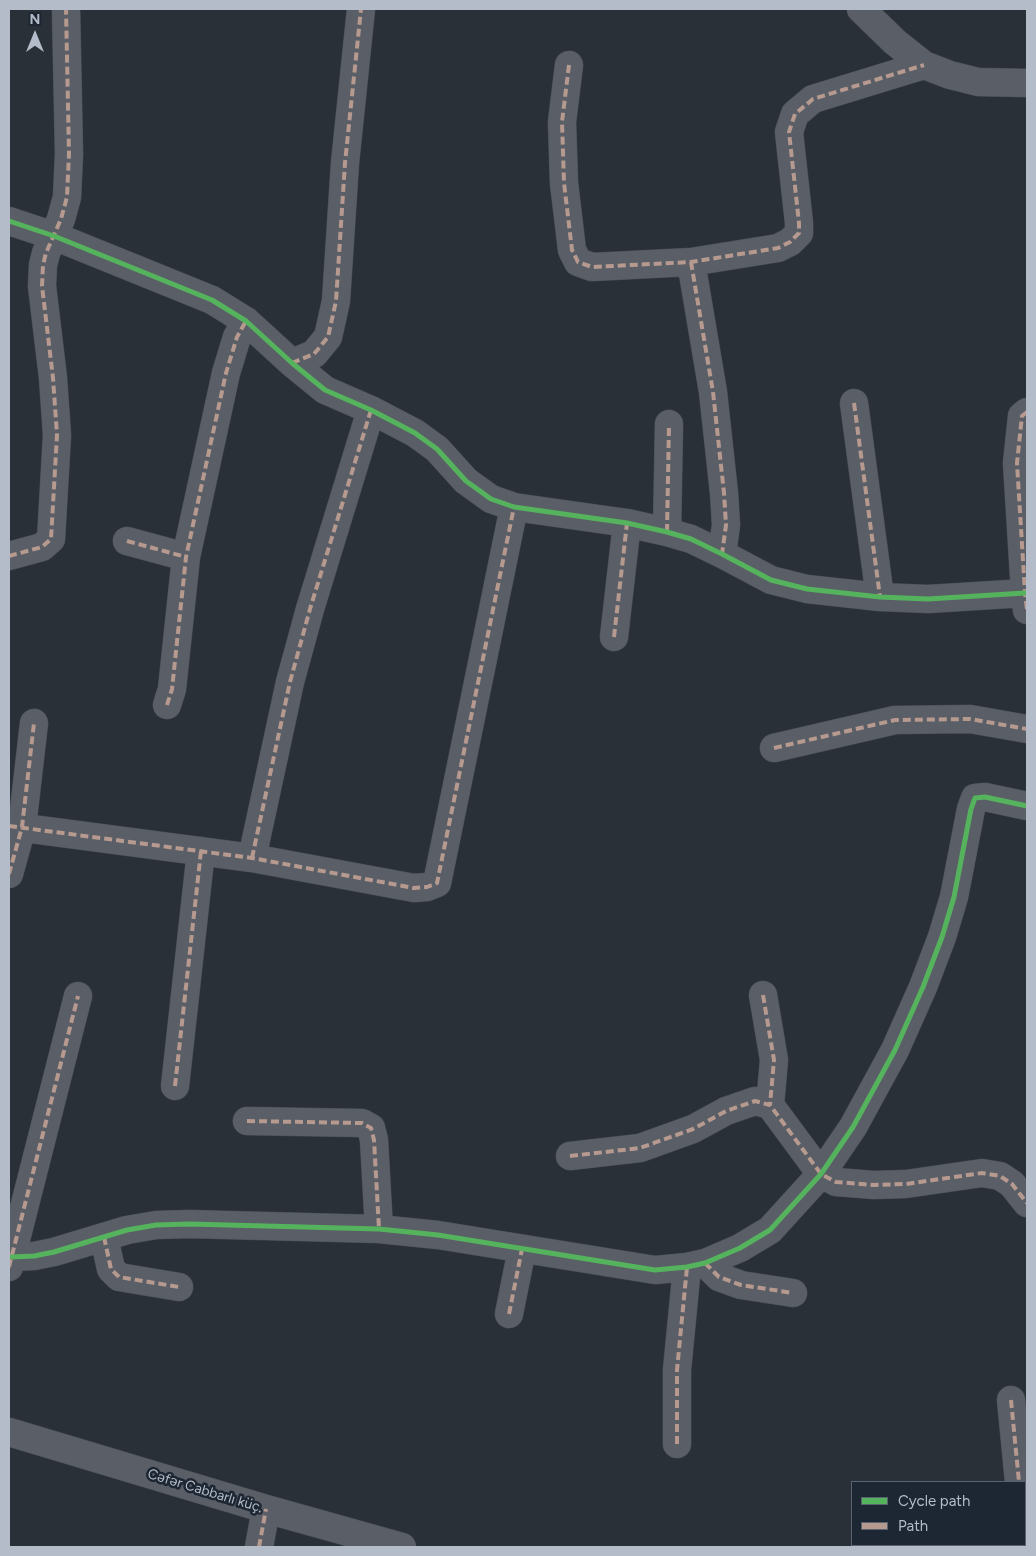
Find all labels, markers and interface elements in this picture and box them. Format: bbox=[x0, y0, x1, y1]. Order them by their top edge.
north arrow bbox=[10, 10, 60, 60]
text: N bbox=[30, 11, 40, 28]
street label: Cəfər Cabbarlı küç. bbox=[145, 1466, 265, 1516]
legend bbox=[851, 1481, 1026, 1546]
text: Cycle path bbox=[898, 1492, 970, 1510]
text: Path bbox=[898, 1517, 928, 1535]

